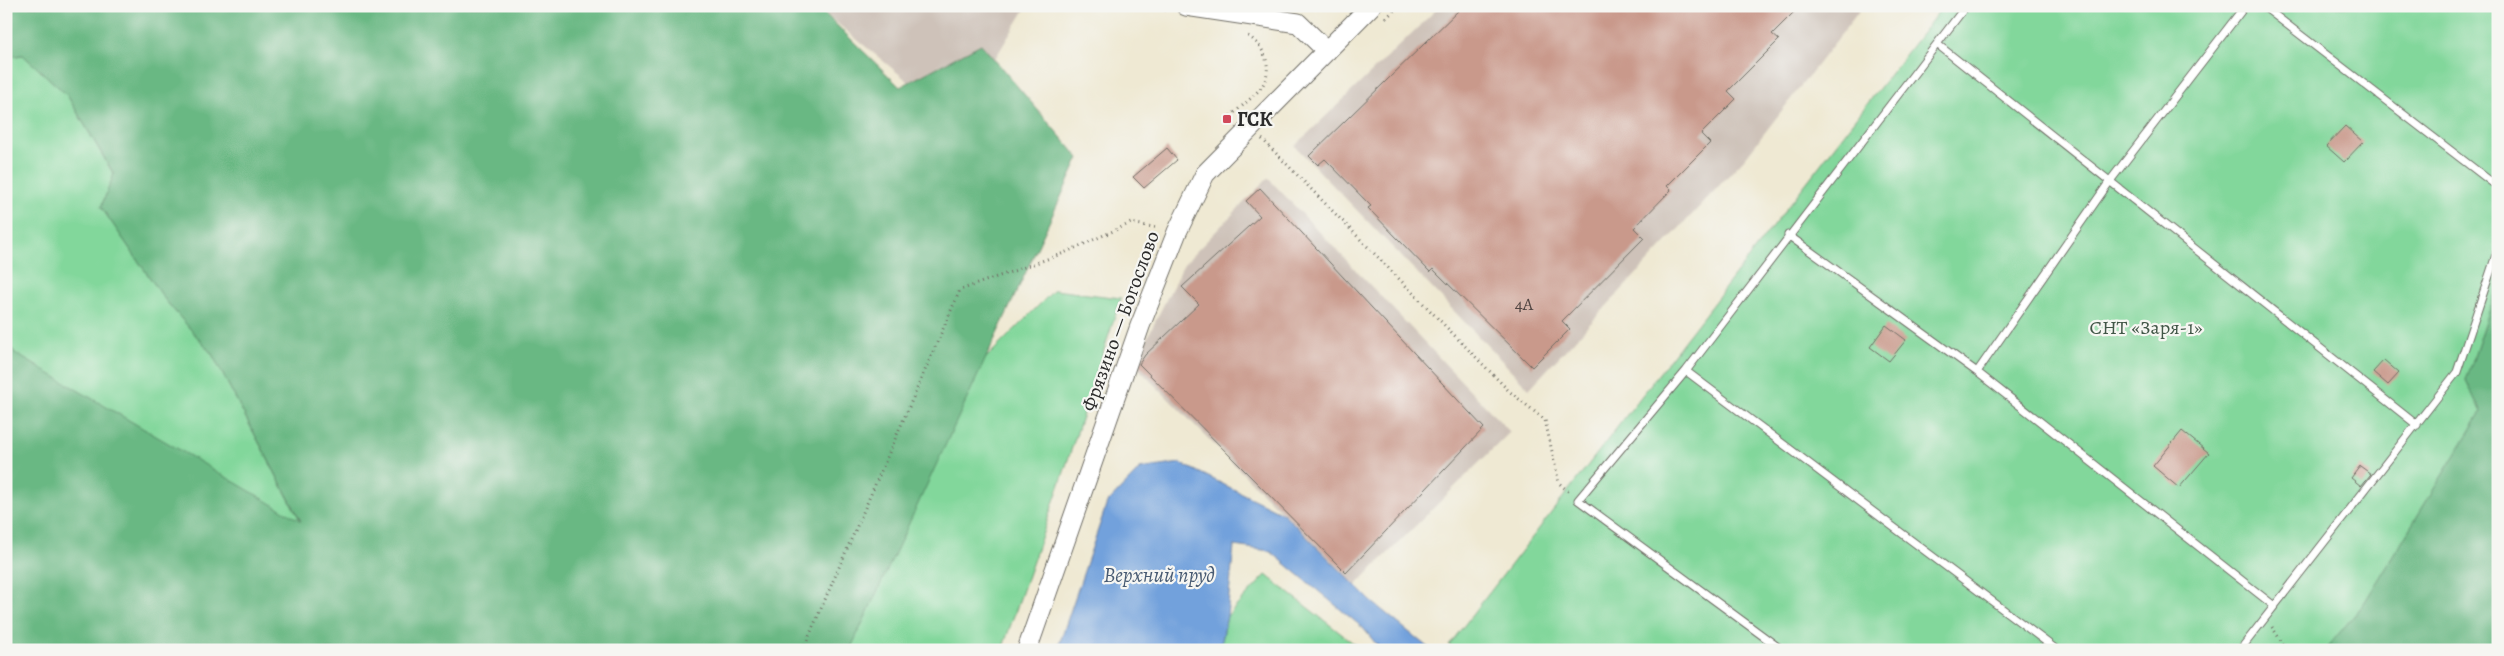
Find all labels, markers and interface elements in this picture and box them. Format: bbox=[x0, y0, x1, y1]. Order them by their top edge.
place label: ГСК bbox=[1237, 106, 1273, 133]
marker: ГСК bbox=[1221, 113, 1233, 125]
street label: Фрязино — Богослово bbox=[1075, 227, 1166, 415]
house number: 4А bbox=[1515, 292, 1534, 316]
park label: СНТ «Заря-1» bbox=[2089, 314, 2203, 341]
water label: Верхний пруд bbox=[1103, 561, 1215, 589]

